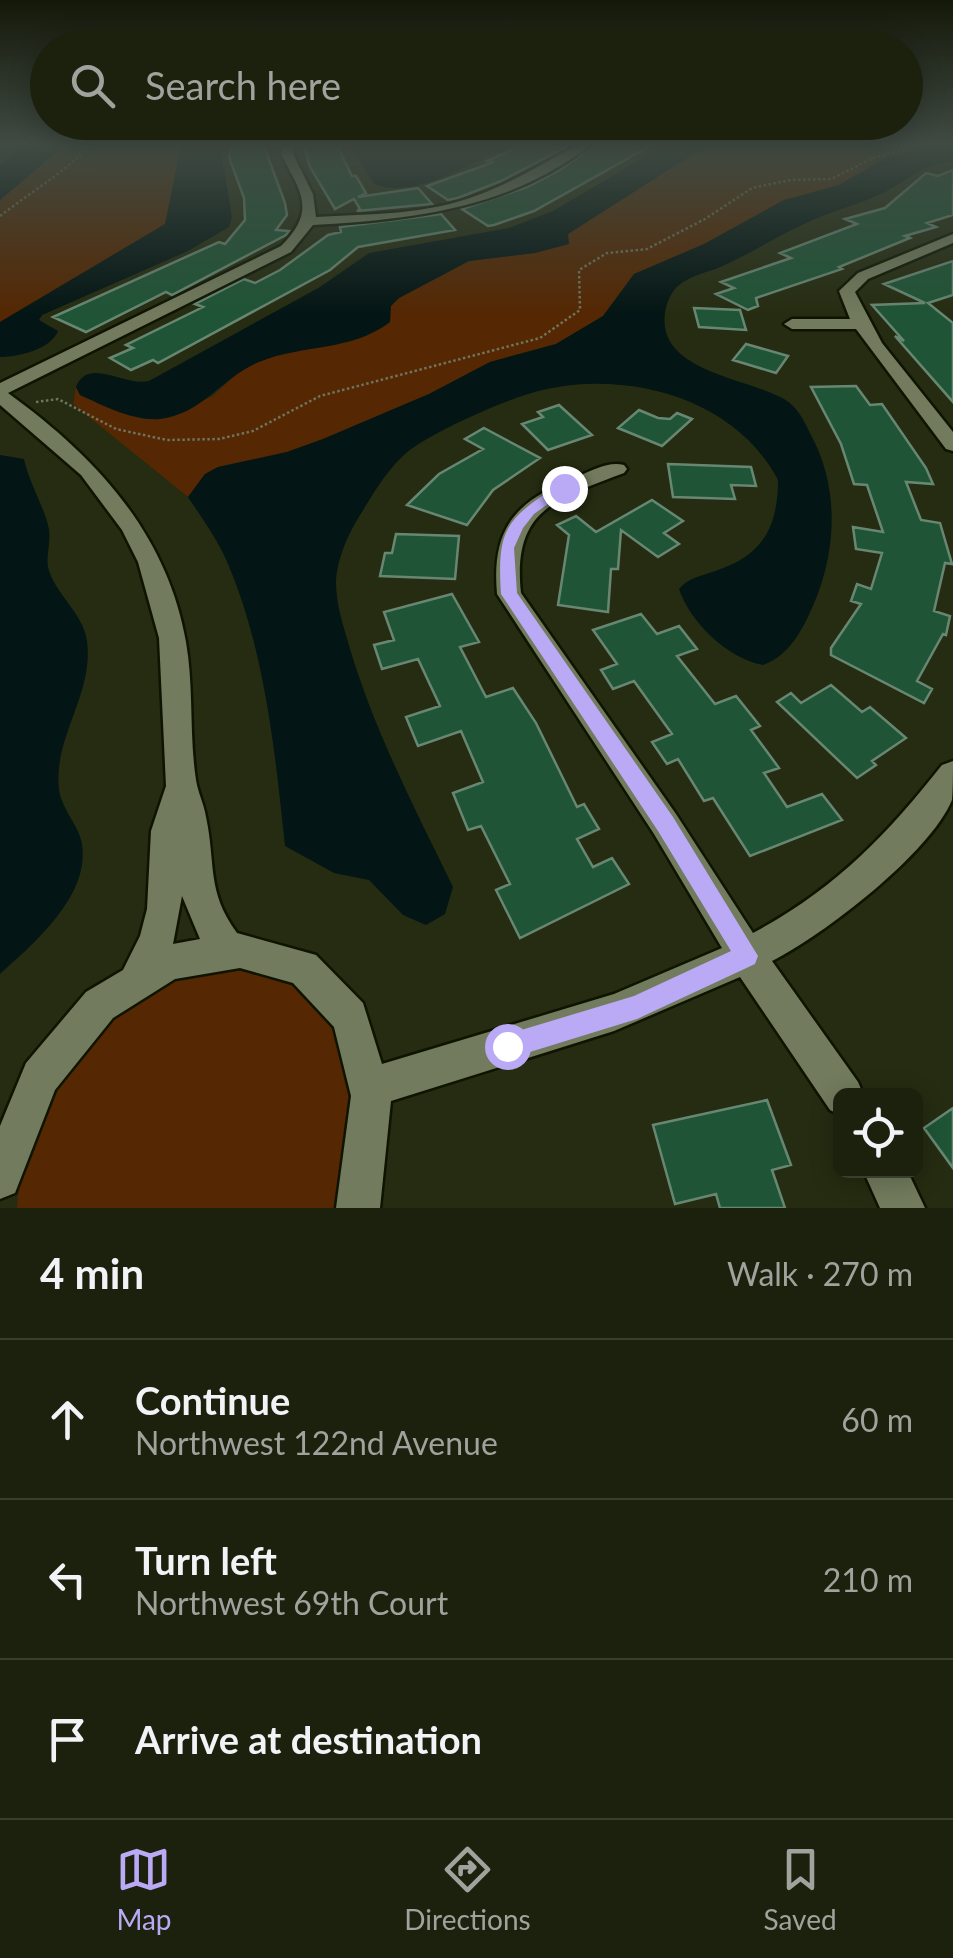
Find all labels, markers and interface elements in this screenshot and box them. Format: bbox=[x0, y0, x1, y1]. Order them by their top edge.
search box bbox=[30, 30, 923, 140]
icon: search bbox=[65, 58, 120, 113]
text: Search here bbox=[145, 62, 341, 108]
route end bbox=[542, 466, 588, 512]
route start bbox=[485, 1024, 531, 1070]
map controls bbox=[833, 1088, 923, 1178]
button: locate bbox=[833, 1088, 923, 1178]
text: 4 min bbox=[40, 1248, 144, 1298]
text: Walk · 270 m bbox=[727, 1254, 913, 1293]
text: Continue bbox=[135, 1377, 290, 1423]
icon: ahead bbox=[40, 1392, 95, 1447]
text: 60 m bbox=[841, 1400, 913, 1439]
text: Northwest 122nd Avenue bbox=[135, 1423, 498, 1462]
text: Turn left bbox=[135, 1537, 277, 1583]
icon: left bbox=[40, 1552, 95, 1607]
text: 210 m bbox=[823, 1560, 913, 1599]
text: Northwest 69th Court bbox=[135, 1583, 448, 1622]
icon: arrive bbox=[40, 1712, 95, 1767]
text: Arrive at destination bbox=[135, 1716, 482, 1762]
tab: Map bbox=[116, 1842, 172, 1936]
tab: Directions bbox=[404, 1842, 531, 1936]
tab: Saved bbox=[763, 1842, 837, 1936]

